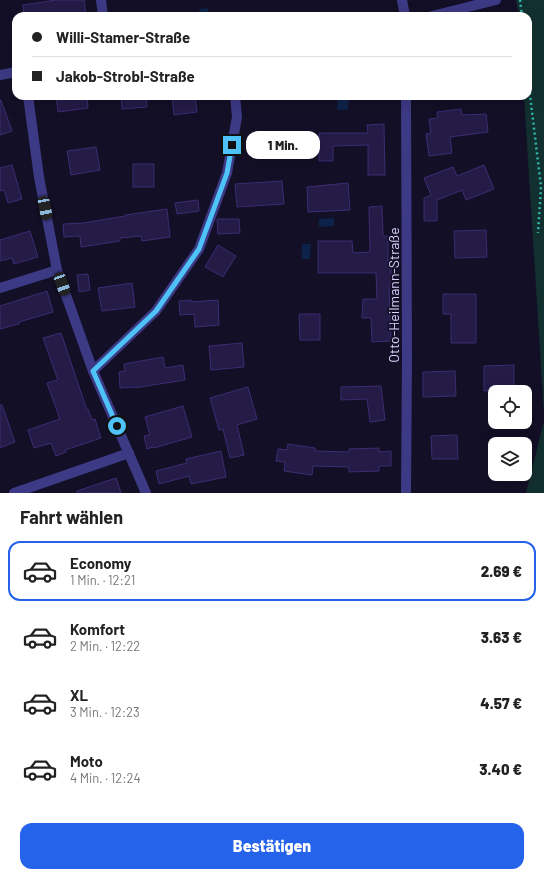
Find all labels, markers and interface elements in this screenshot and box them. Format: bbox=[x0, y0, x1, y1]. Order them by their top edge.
text: Willi-Stamer-Straße bbox=[56, 28, 190, 46]
text: Jakob-Strobl-Straße bbox=[56, 67, 195, 85]
callout: 1 Min. bbox=[246, 131, 320, 159]
route end bbox=[223, 136, 241, 154]
text: 1 Min. bbox=[268, 137, 298, 153]
car bbox=[37, 195, 53, 221]
street label: Otto-Heilmann-Straße bbox=[385, 227, 402, 363]
car bbox=[52, 271, 72, 297]
map controls bbox=[488, 385, 532, 481]
button: locate bbox=[488, 385, 532, 429]
route start bbox=[108, 417, 126, 435]
button: layers bbox=[488, 437, 532, 481]
text: Fahrt wählen bbox=[20, 506, 123, 528]
icon: car bbox=[22, 553, 58, 589]
text: Economy bbox=[70, 554, 131, 572]
text: 2.69 € bbox=[481, 562, 522, 580]
text: 1 Min. · 12:21 bbox=[70, 572, 135, 588]
icon: car bbox=[22, 619, 58, 655]
text: Komfort bbox=[70, 620, 125, 638]
text: 3.63 € bbox=[481, 628, 522, 646]
text: 2 Min. · 12:22 bbox=[70, 638, 140, 654]
icon: car bbox=[22, 685, 58, 721]
text: XL bbox=[70, 686, 88, 704]
text: 4.57 € bbox=[480, 694, 522, 712]
text: 3 Min. · 12:23 bbox=[70, 704, 140, 720]
icon: car bbox=[22, 751, 58, 787]
text: Moto bbox=[70, 752, 103, 770]
text: 3.40 € bbox=[479, 760, 522, 778]
text: 4 Min. · 12:24 bbox=[70, 770, 141, 786]
button: Bestätigen bbox=[20, 823, 524, 869]

